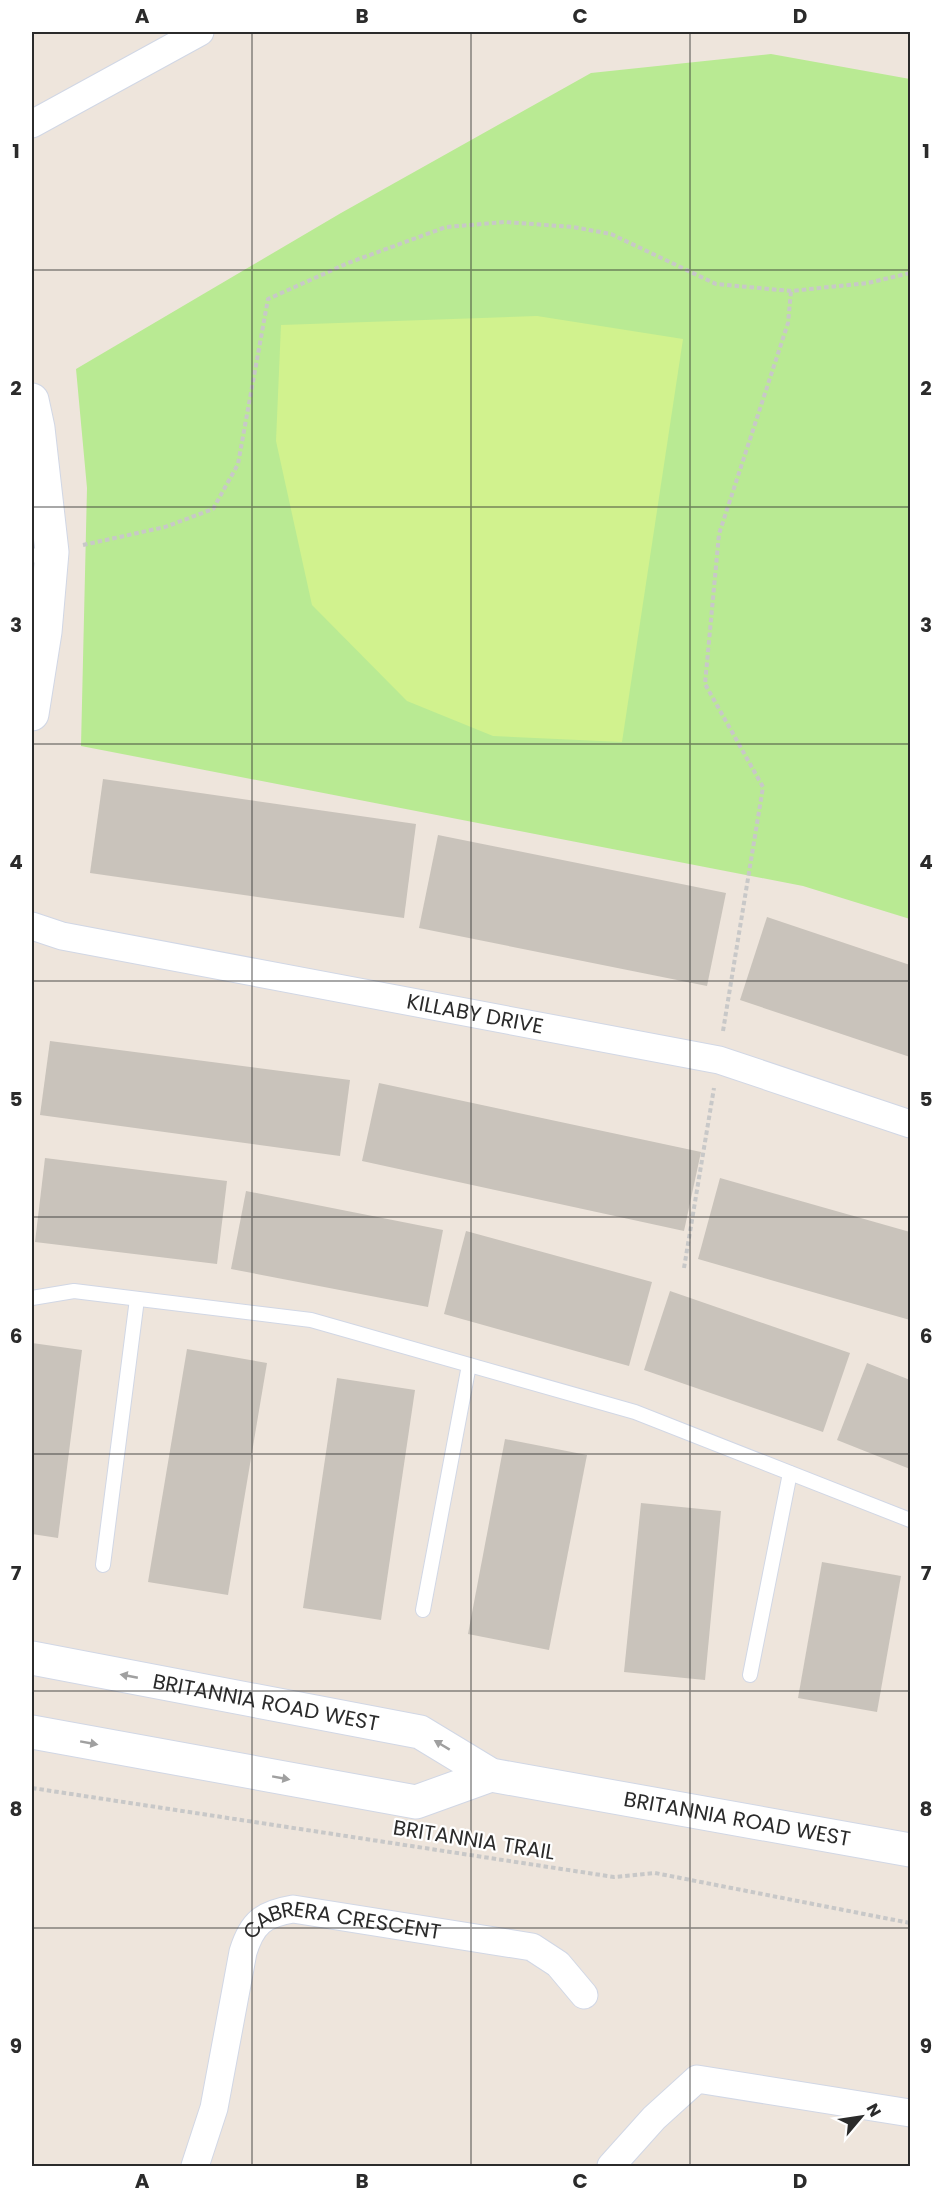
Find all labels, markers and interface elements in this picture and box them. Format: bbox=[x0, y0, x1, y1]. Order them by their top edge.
text: A bbox=[135, 2, 150, 30]
text: B bbox=[355, 2, 369, 30]
text: C bbox=[572, 2, 588, 30]
text: D bbox=[793, 2, 807, 30]
text: 1 bbox=[12, 137, 20, 165]
text: 1 bbox=[922, 137, 930, 165]
text: 2 bbox=[10, 374, 22, 402]
text: 2 bbox=[920, 374, 932, 402]
text: 3 bbox=[10, 611, 22, 639]
text: 3 bbox=[920, 611, 932, 639]
text: 4 bbox=[9, 848, 23, 876]
text: 4 bbox=[919, 848, 933, 876]
street label: KILLABY DRIVE bbox=[404, 986, 546, 1041]
text: 5 bbox=[10, 1085, 23, 1113]
text: 5 bbox=[920, 1085, 933, 1113]
text: 6 bbox=[10, 1322, 22, 1350]
text: 6 bbox=[920, 1322, 932, 1350]
text: 7 bbox=[11, 1559, 22, 1587]
text: 7 bbox=[921, 1559, 932, 1587]
street label: BRITANNIA ROAD WEST bbox=[150, 1666, 381, 1738]
one-way arrow bbox=[120, 1671, 139, 1680]
one-way arrow bbox=[80, 1739, 99, 1748]
one-way arrow bbox=[433, 1739, 450, 1750]
one-way arrow bbox=[272, 1774, 291, 1783]
street label: BRITANNIA ROAD WEST bbox=[622, 1784, 853, 1853]
text: 8 bbox=[10, 1795, 22, 1823]
text: 8 bbox=[920, 1795, 932, 1823]
street label: BRITANNIA TRAIL bbox=[391, 1812, 557, 1867]
street label: CABRERA CRESCENT bbox=[236, 1894, 443, 1946]
text: 9 bbox=[10, 2032, 22, 2060]
text: 9 bbox=[920, 2032, 932, 2060]
north arrow bbox=[831, 2087, 891, 2147]
text: N bbox=[861, 2099, 887, 2121]
text: A bbox=[135, 2167, 150, 2195]
text: B bbox=[355, 2167, 369, 2195]
text: C bbox=[572, 2167, 588, 2195]
text: D bbox=[793, 2167, 807, 2195]

